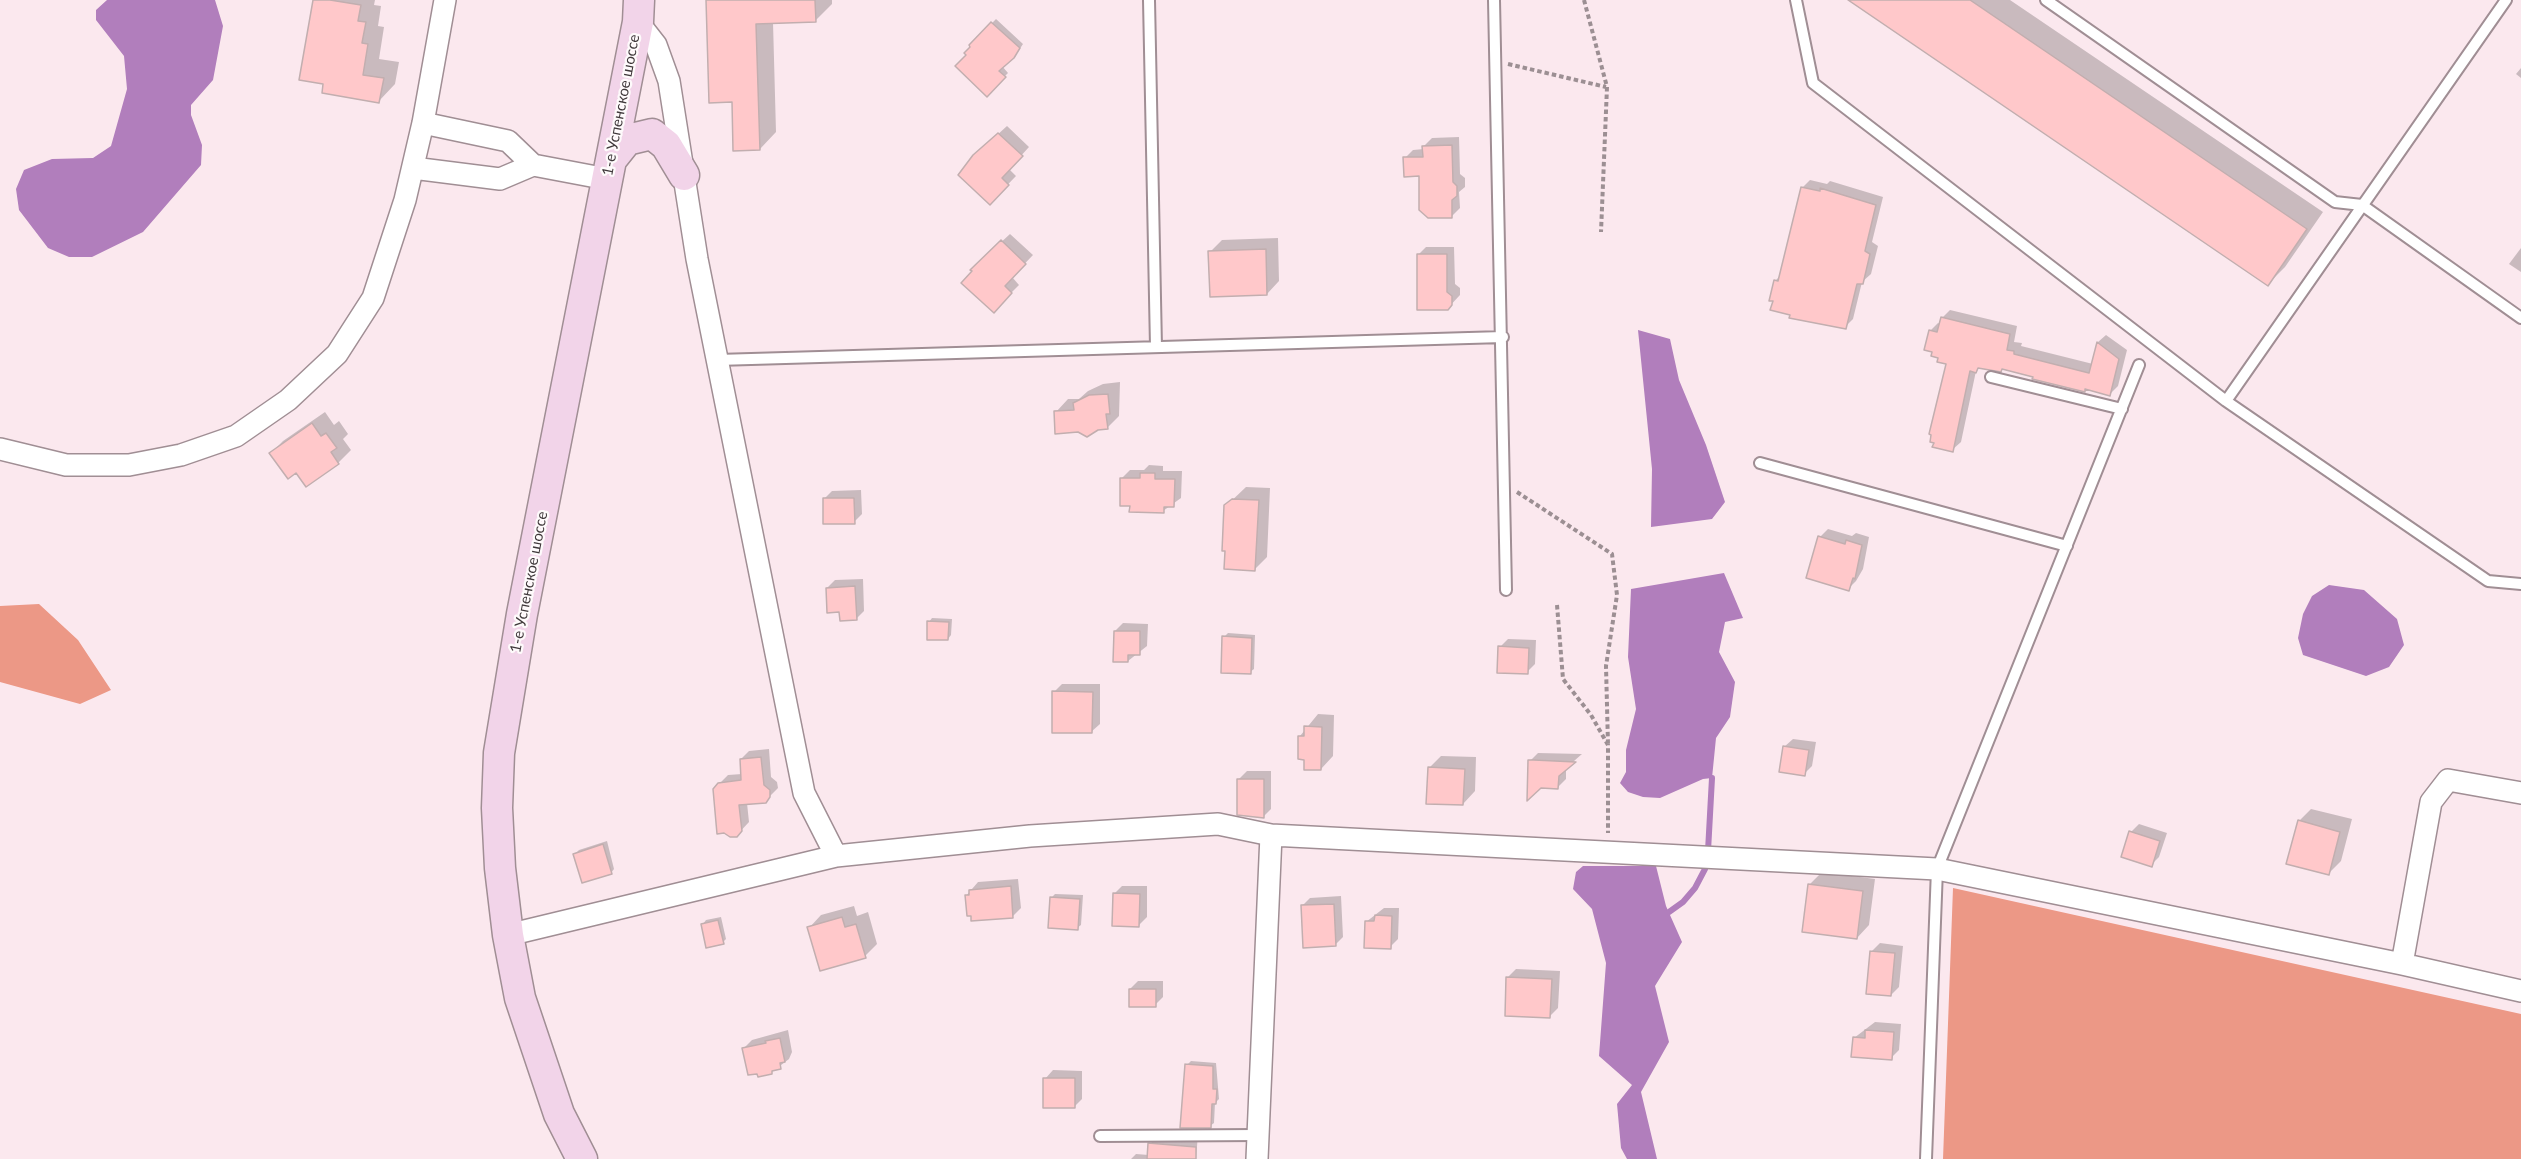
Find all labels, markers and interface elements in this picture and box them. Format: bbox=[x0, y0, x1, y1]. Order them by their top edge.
street label: 1-е Успенское шоссе bbox=[598, 33, 644, 177]
street label: 1-е Успенское шоссе bbox=[506, 510, 552, 654]

